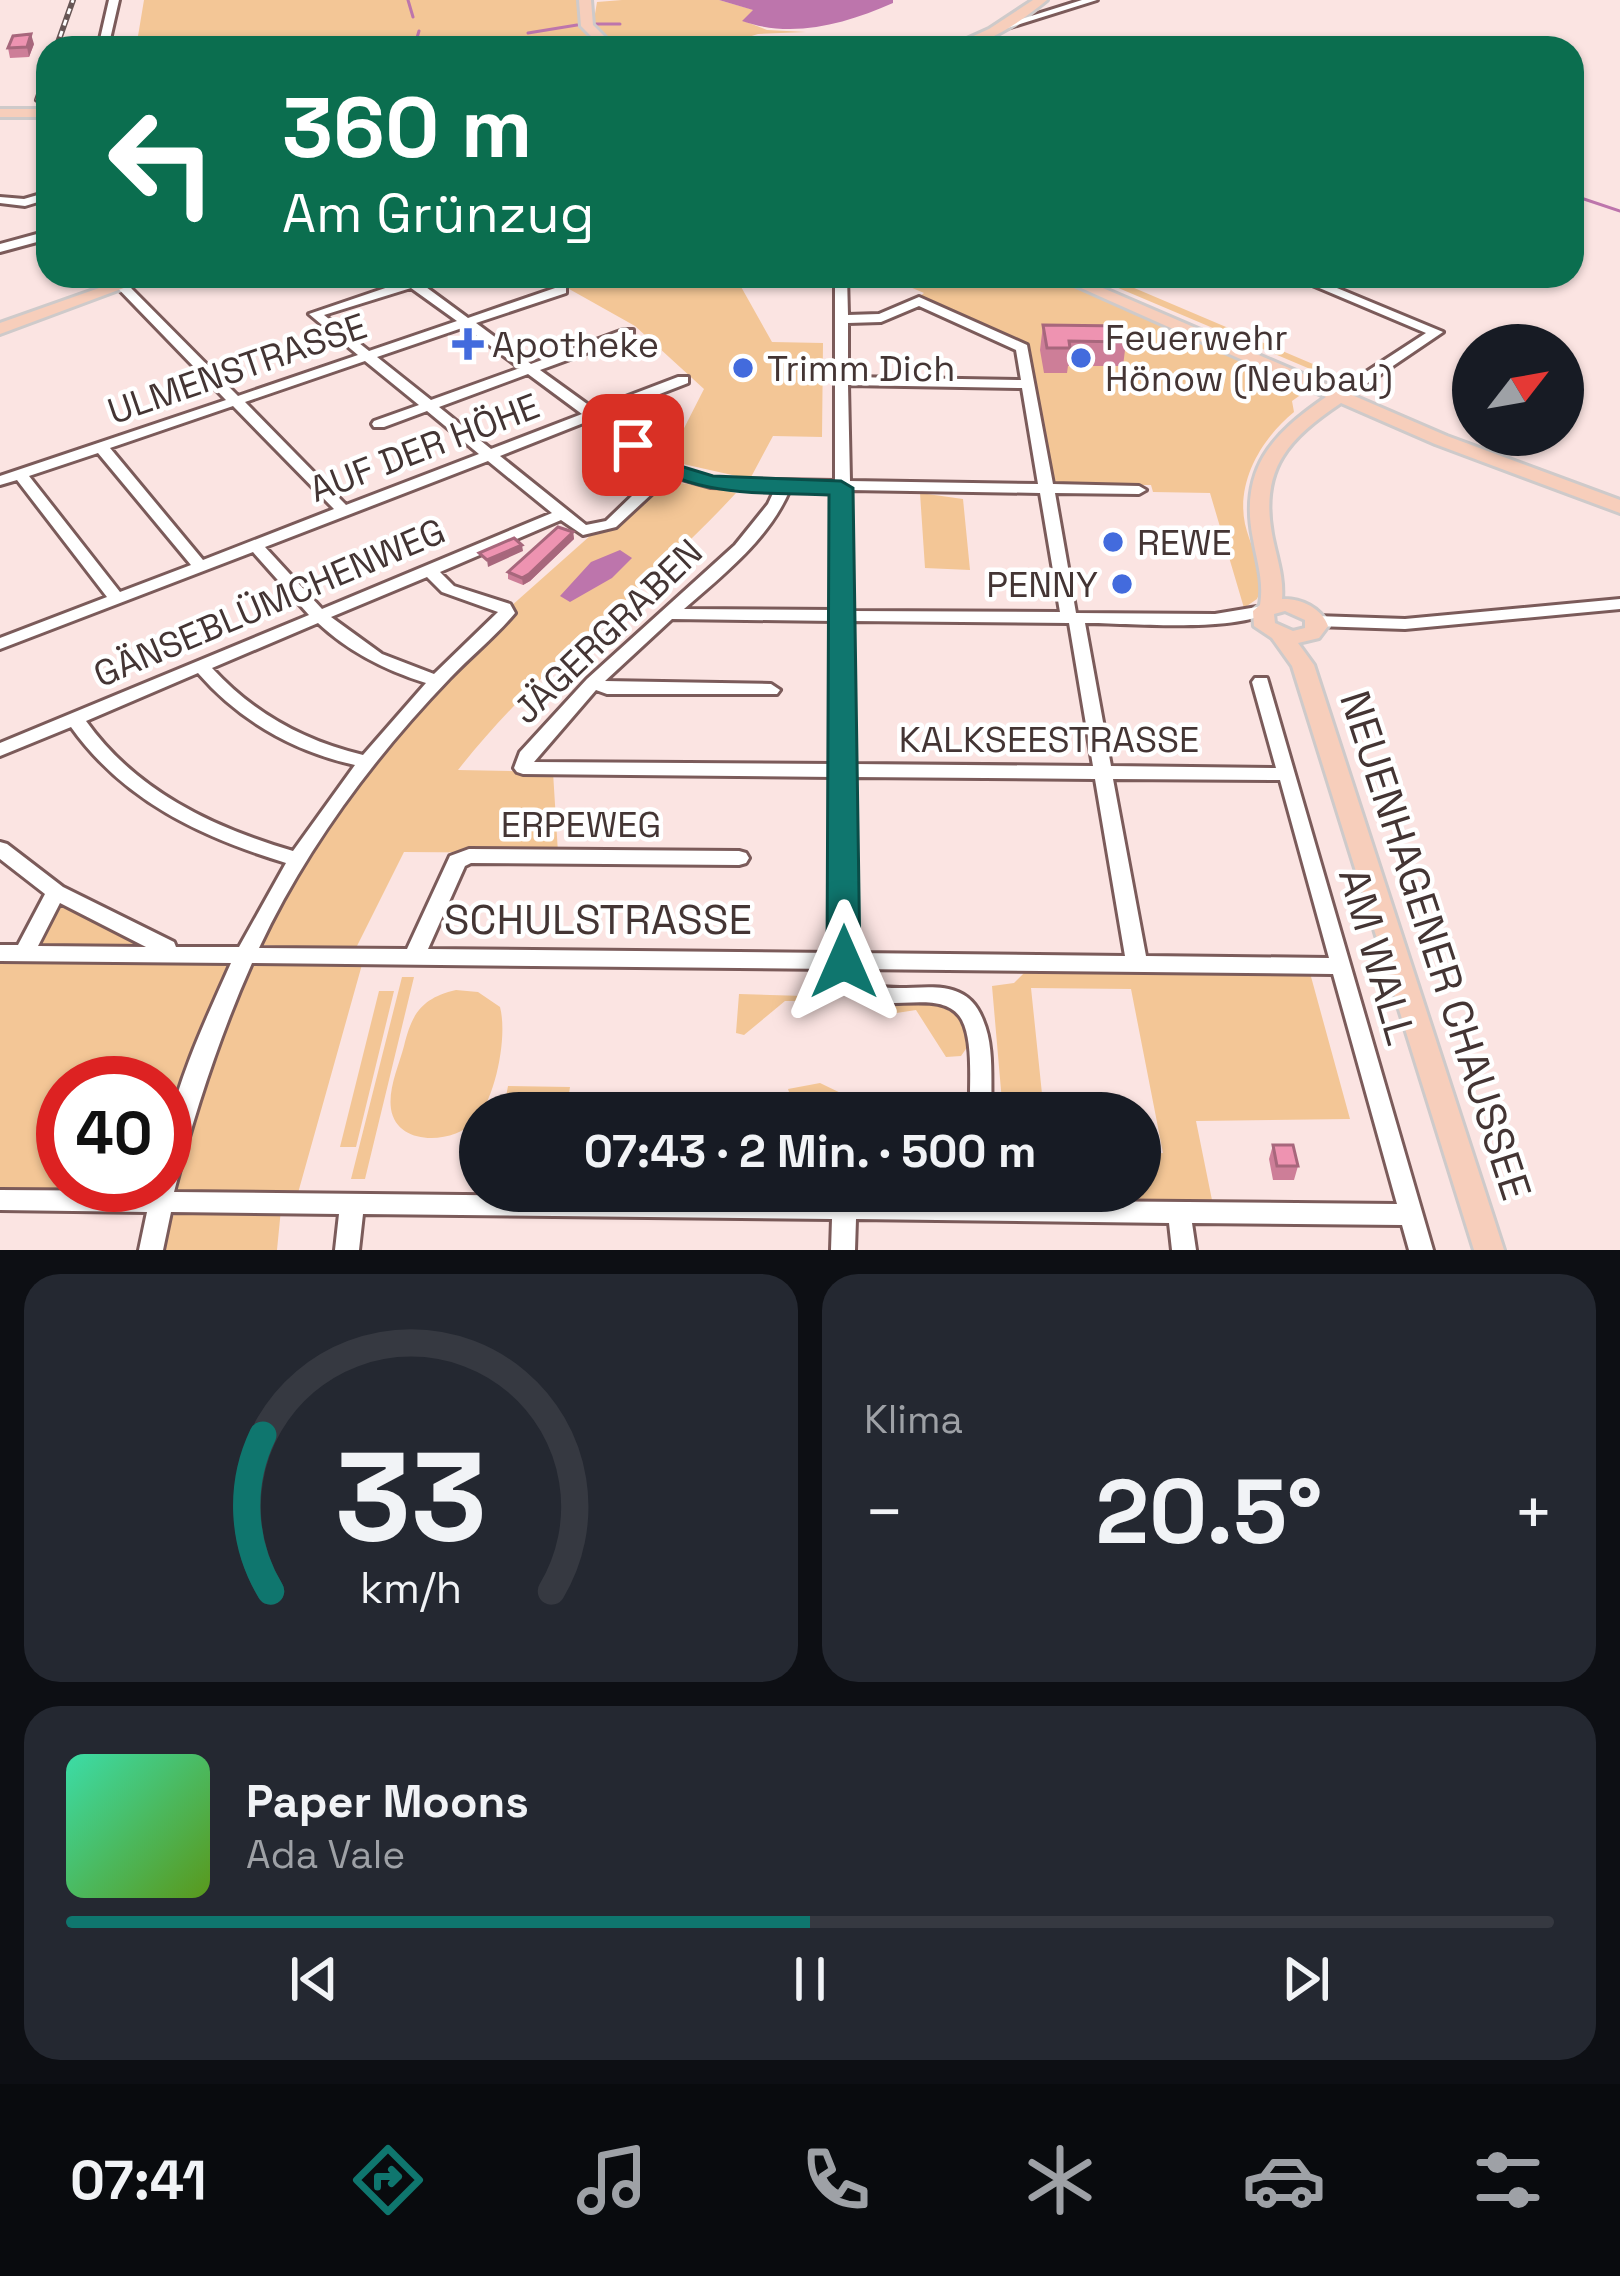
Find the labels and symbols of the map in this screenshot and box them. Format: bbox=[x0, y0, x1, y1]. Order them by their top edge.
street label: ULMENSTRASSE bbox=[102, 303, 373, 435]
place label: Feuerwehr Hönow (Neubau) bbox=[1105, 315, 1393, 402]
place label: Apotheke bbox=[492, 322, 659, 368]
north arrow bbox=[1452, 324, 1584, 456]
marker: Apotheke bbox=[455, 331, 481, 357]
marker: Feuerwehr Hönow (Neubau) bbox=[1068, 345, 1094, 371]
place label: Trimm Dich bbox=[767, 346, 955, 392]
marker: Trimm Dich bbox=[730, 355, 756, 381]
street label: AUF DER HÖHE bbox=[303, 383, 546, 513]
pin bbox=[582, 394, 684, 496]
street label: GÄNSEBLÜMCHENWEG bbox=[87, 508, 452, 698]
place label: REWE bbox=[1137, 520, 1232, 566]
marker: REWE bbox=[1100, 529, 1126, 555]
street label: JÄGERGRABEN bbox=[503, 530, 712, 734]
place label: PENNY bbox=[986, 562, 1098, 608]
marker: PENNY bbox=[1109, 571, 1135, 597]
street label: NEUENHAGENER CHAUSSEE bbox=[1328, 684, 1543, 1206]
street label: KALKSEESTRASSE bbox=[899, 717, 1199, 763]
street label: ERPEWEG bbox=[501, 802, 661, 848]
street label: AM WALL bbox=[1327, 862, 1428, 1051]
street label: SCHULSTRASSE bbox=[444, 893, 752, 946]
position arrow bbox=[781, 899, 907, 1025]
speed limit sign: 40 bbox=[36, 1056, 192, 1212]

